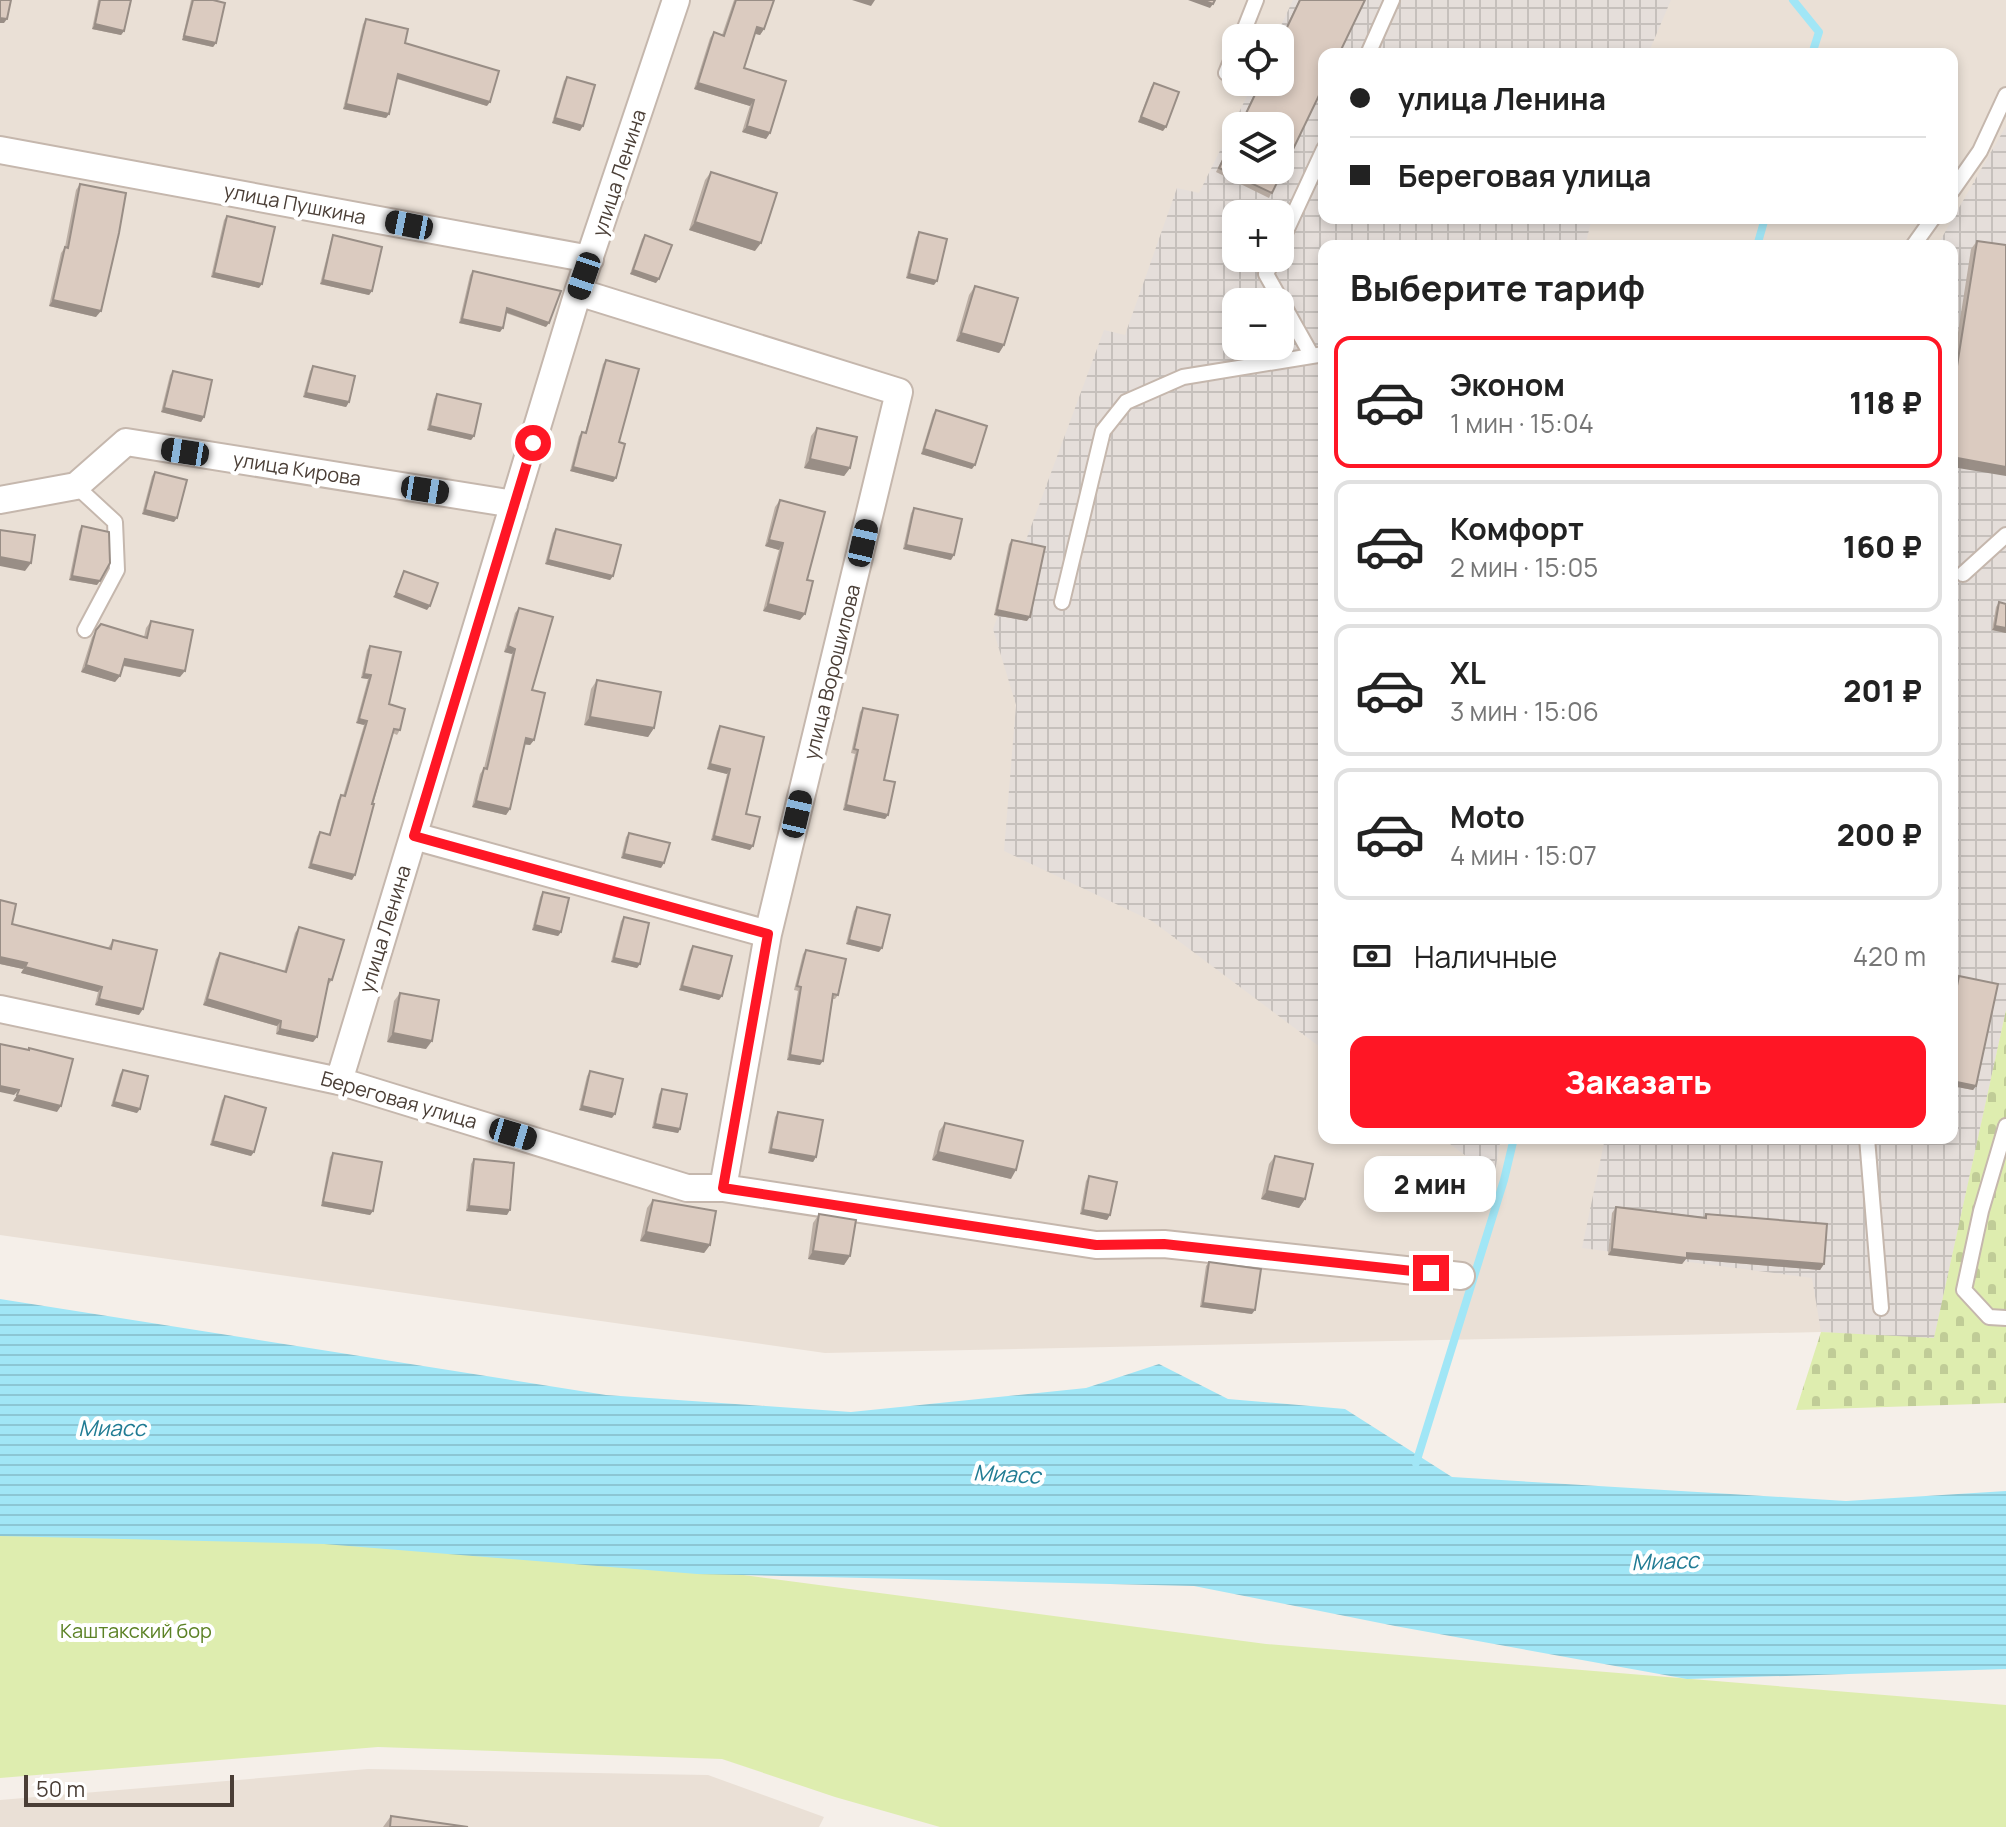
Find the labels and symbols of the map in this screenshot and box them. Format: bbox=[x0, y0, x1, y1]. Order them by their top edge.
street label: улица Ленина bbox=[585, 106, 652, 240]
street label: улица Пушкина bbox=[222, 176, 368, 231]
car bbox=[383, 209, 435, 241]
car bbox=[565, 249, 603, 303]
route start bbox=[515, 425, 551, 461]
car bbox=[159, 436, 211, 468]
street label: улица Кирова bbox=[231, 445, 363, 492]
car bbox=[399, 474, 451, 506]
car bbox=[846, 517, 880, 569]
street label: улица Ворошилова bbox=[797, 581, 866, 762]
car bbox=[780, 788, 814, 840]
street label: улица Ленина bbox=[352, 862, 417, 996]
street label: Береговая улица bbox=[318, 1064, 481, 1135]
car bbox=[487, 1116, 539, 1152]
callout: 2 мин bbox=[1365, 1157, 1497, 1213]
route end bbox=[1413, 1255, 1449, 1291]
water label: Миасс bbox=[78, 1413, 147, 1443]
water label: Миасс bbox=[973, 1457, 1043, 1491]
water label: Миасс bbox=[1631, 1545, 1701, 1577]
park label: Каштакский бор bbox=[60, 1617, 212, 1644]
scale bar bbox=[24, 1771, 234, 1807]

